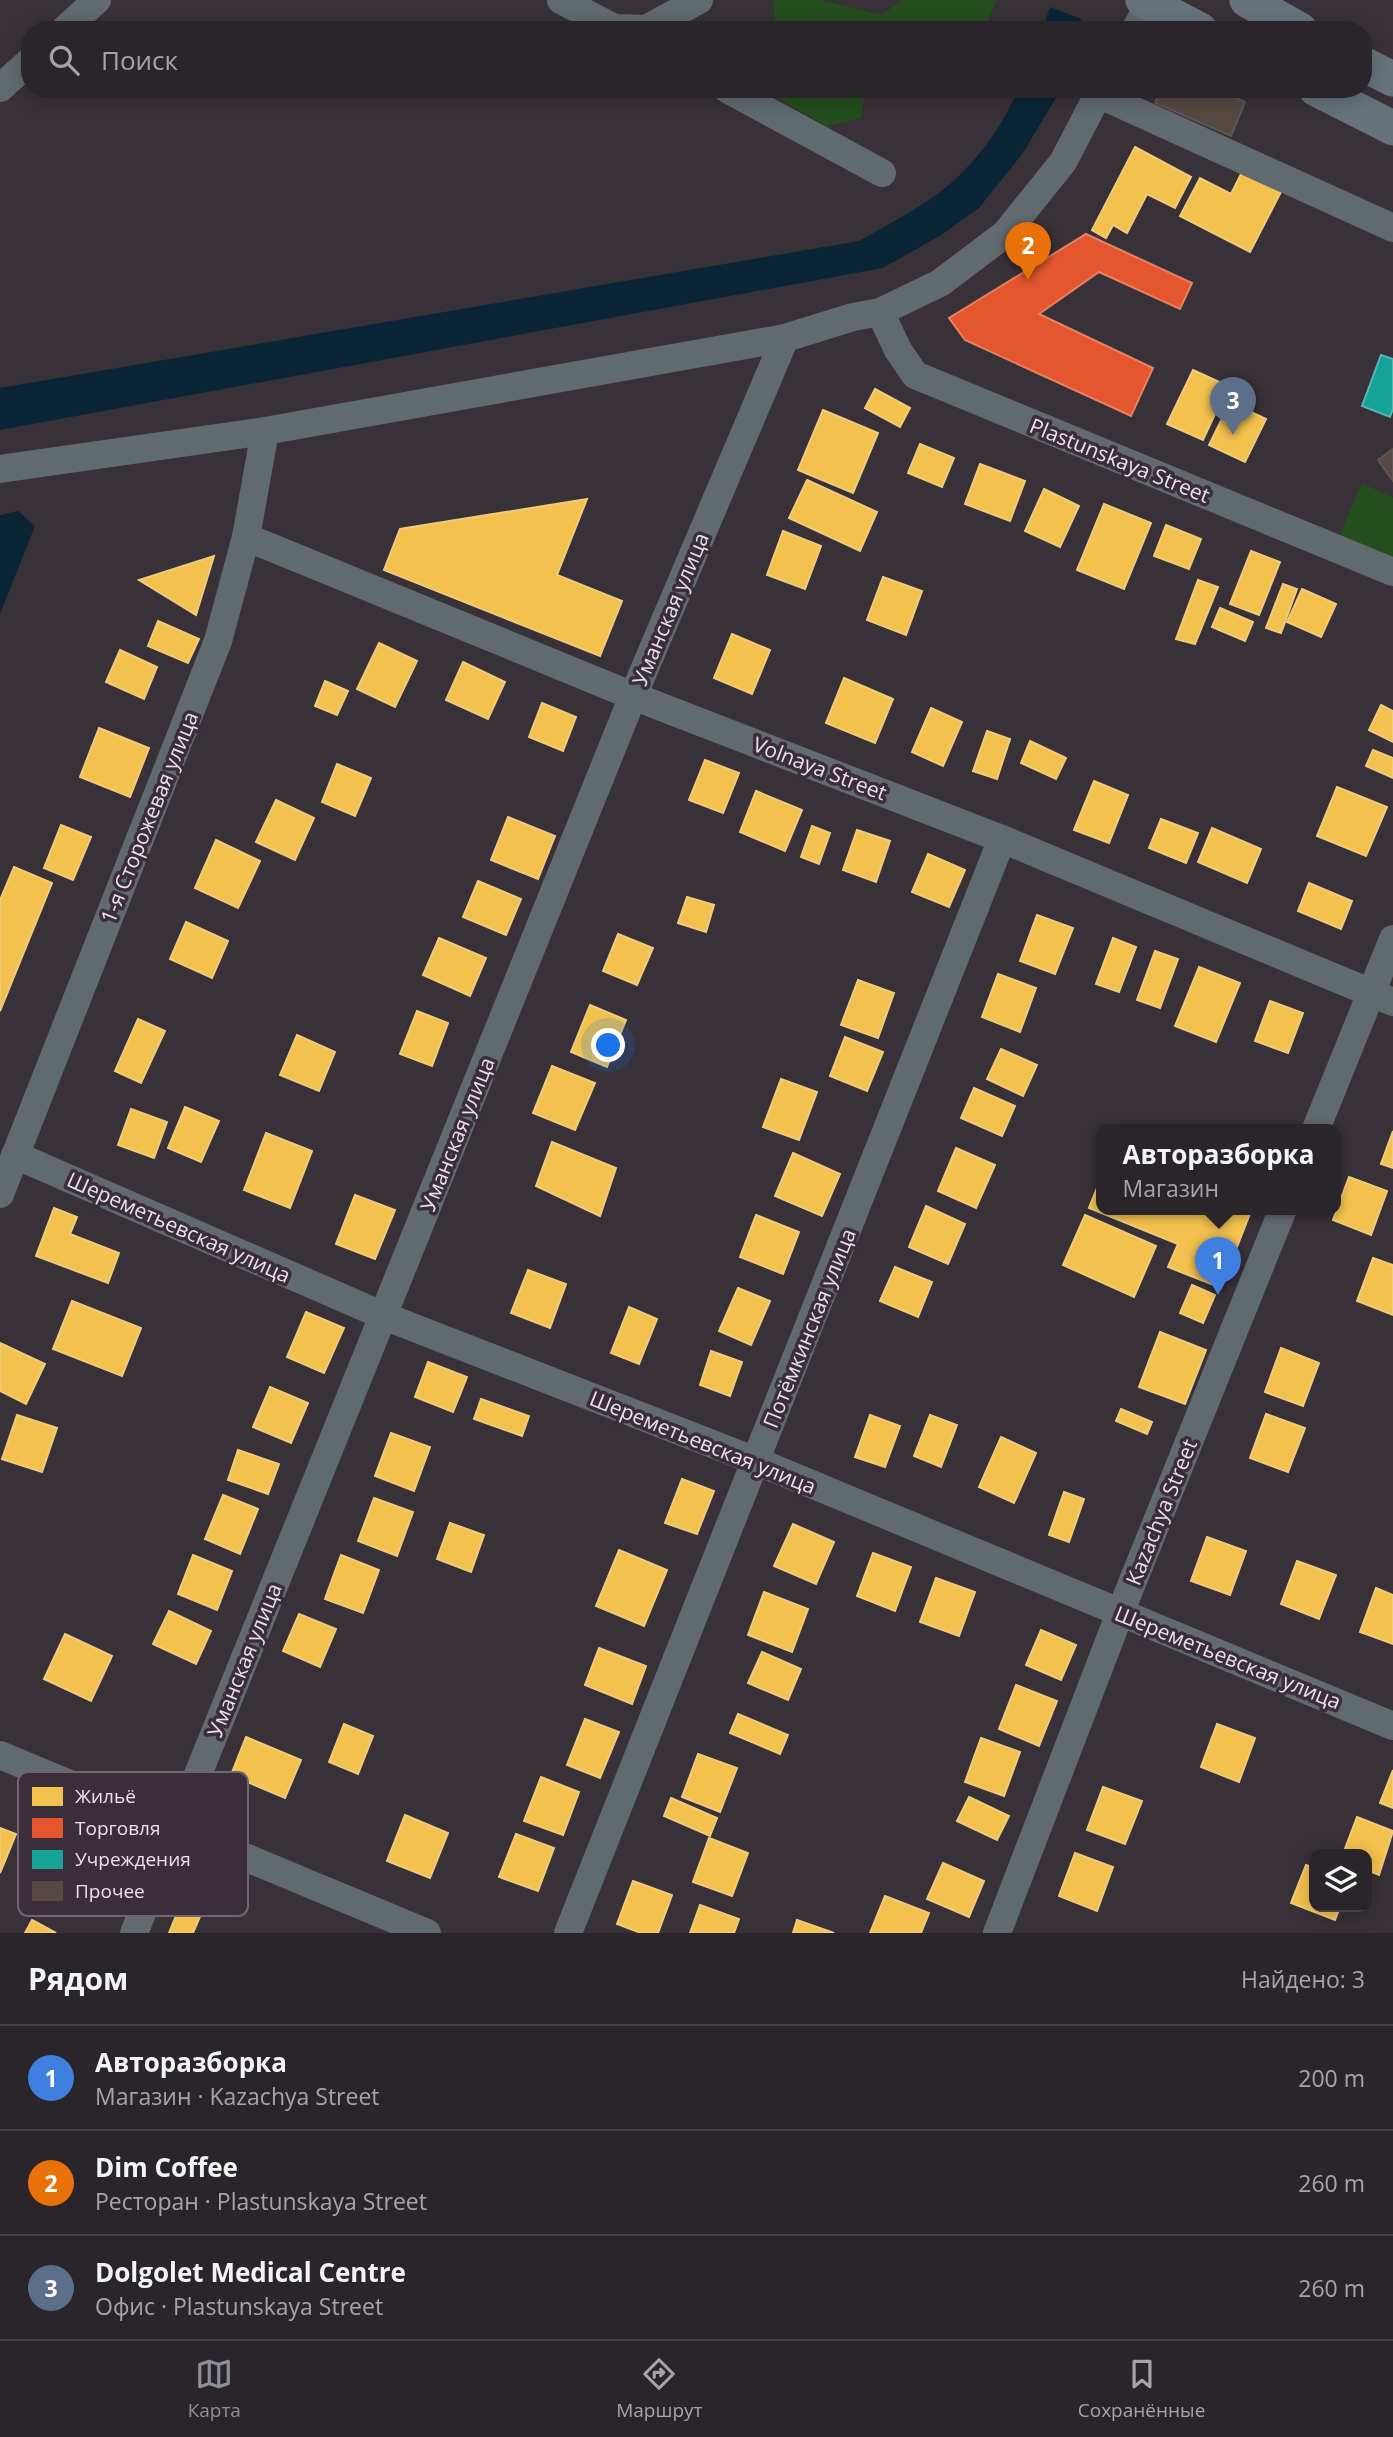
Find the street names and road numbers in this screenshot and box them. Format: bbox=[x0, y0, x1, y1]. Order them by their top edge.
street label: Plastunskaya Street bbox=[1026, 411, 1214, 509]
street label: Уманская улица bbox=[625, 528, 715, 690]
street label: 1-я Сторожевая улица bbox=[94, 707, 204, 927]
street label: Volnaya Street bbox=[749, 730, 891, 806]
street label: Уманская улица bbox=[413, 1053, 501, 1215]
street label: Шереметьевская улица bbox=[63, 1165, 295, 1289]
street label: Потёмкинская улица bbox=[756, 1224, 862, 1432]
street label: Шереметьевская улица bbox=[586, 1384, 820, 1500]
street label: Kazachya Street bbox=[1119, 1435, 1203, 1589]
street label: Уманская улица bbox=[200, 1579, 288, 1741]
street label: Шереметьевская улица bbox=[1111, 1599, 1345, 1715]

